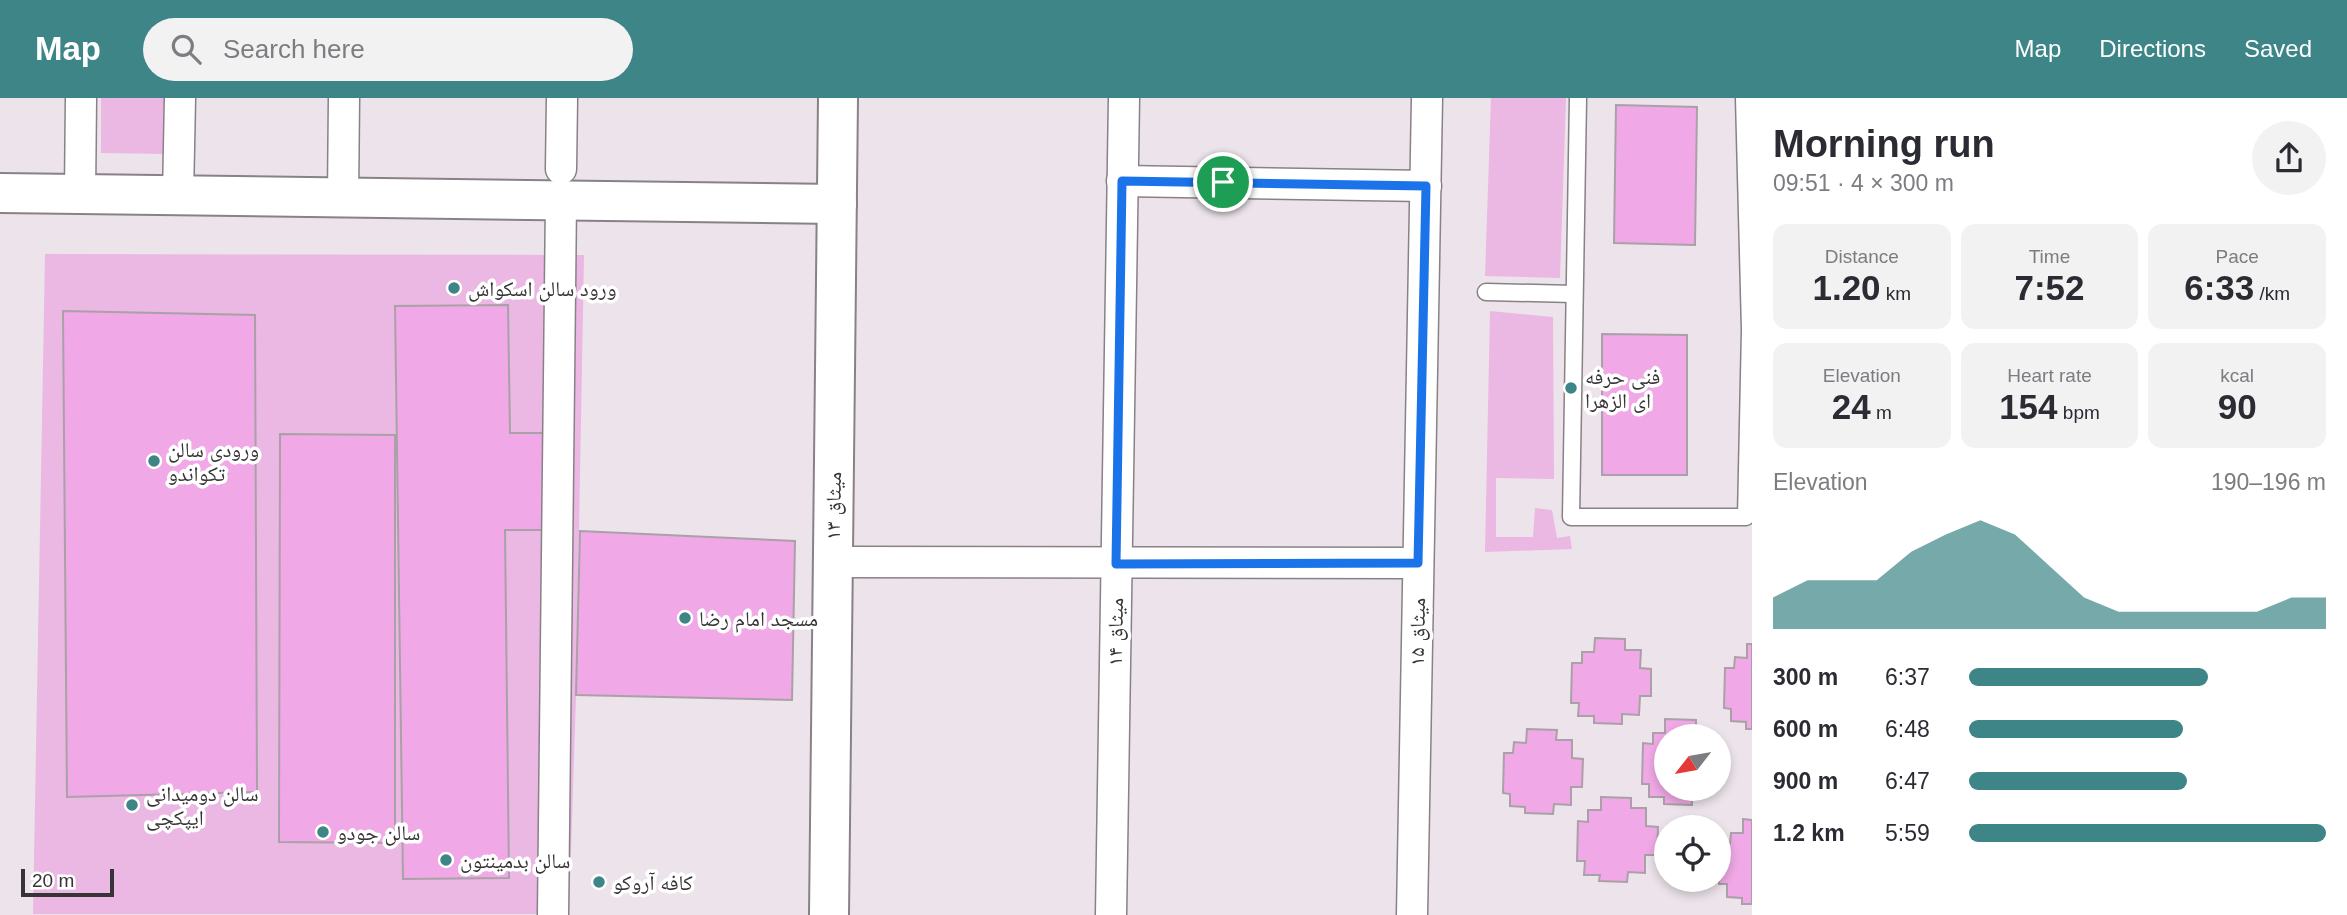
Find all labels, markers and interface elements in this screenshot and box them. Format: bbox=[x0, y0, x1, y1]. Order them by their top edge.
search box bbox=[143, 18, 633, 81]
text: Map bbox=[35, 30, 101, 67]
icon: search bbox=[167, 30, 205, 68]
text: Search here bbox=[223, 34, 365, 64]
text: Map bbox=[2015, 35, 2061, 62]
text: Directions bbox=[2099, 35, 2206, 62]
text: Saved bbox=[2244, 35, 2312, 62]
button: share bbox=[2252, 121, 2326, 195]
text: Morning run bbox=[1773, 123, 1995, 165]
pin bbox=[1193, 152, 1253, 212]
icon: arrive bbox=[1204, 163, 1242, 201]
text: 09:51 · 4 × 300 m bbox=[1773, 170, 1954, 196]
text: Distance bbox=[1825, 246, 1899, 267]
text: Time bbox=[2029, 246, 2070, 267]
text: Pace bbox=[2216, 246, 2259, 267]
text: 1.20 bbox=[1812, 268, 1881, 307]
text: 7:52 bbox=[2014, 268, 2085, 307]
text: 6:33 bbox=[2184, 268, 2254, 307]
place label: ورود سالن اسکواش bbox=[468, 277, 617, 302]
marker: ورود سالن اسکواش bbox=[446, 280, 462, 296]
text: km bbox=[1881, 283, 1911, 304]
text: /km bbox=[2254, 283, 2290, 304]
place label: فنی حرفه ای الزهرا bbox=[1585, 365, 1660, 413]
text: Elevation bbox=[1823, 365, 1901, 386]
text: Heart rate bbox=[2007, 365, 2092, 386]
text: kcal bbox=[2220, 365, 2254, 386]
marker: فنی حرفه ای الزهرا bbox=[1563, 380, 1579, 396]
text: 24 bbox=[1832, 387, 1871, 426]
text: 154 bbox=[1999, 387, 2058, 426]
text: 90 bbox=[2218, 387, 2257, 426]
text: m bbox=[1871, 402, 1892, 423]
text: bpm bbox=[2058, 402, 2100, 423]
place label: ورودی سالن تکواندو bbox=[168, 438, 259, 485]
marker: ورودی سالن تکواندو bbox=[146, 453, 162, 469]
text: Elevation bbox=[1773, 469, 1868, 495]
text: 190–196 m bbox=[2211, 469, 2326, 495]
street label: میثاق ۱۳ bbox=[821, 472, 847, 540]
street label: میثاق ۱۴ bbox=[1103, 598, 1129, 666]
street label: میثاق ۱۵ bbox=[1405, 598, 1431, 666]
place label: مسجد امام رضا bbox=[699, 607, 818, 633]
marker: مسجد امام رضا bbox=[677, 610, 693, 626]
text: 300 m bbox=[1773, 664, 1838, 690]
text: 6:37 bbox=[1885, 664, 1930, 690]
text: 600 m bbox=[1773, 716, 1838, 742]
text: 6:48 bbox=[1885, 716, 1930, 742]
north arrow bbox=[1654, 724, 1731, 802]
map controls bbox=[1654, 724, 1731, 892]
text: 900 m bbox=[1773, 768, 1838, 794]
text: 6:47 bbox=[1885, 768, 1930, 794]
place label: سالن دومیدانی ایپکچی bbox=[146, 782, 259, 831]
marker: سالن دومیدانی ایپکچی bbox=[124, 797, 140, 813]
button: locate bbox=[1654, 815, 1731, 892]
text: 1.2 km bbox=[1773, 820, 1845, 846]
text: 5:59 bbox=[1885, 820, 1930, 846]
place label: سالن جودو bbox=[337, 821, 420, 846]
marker: سالن جودو bbox=[315, 824, 331, 840]
place label: سالن بدمینتون bbox=[460, 849, 570, 874]
marker: سالن بدمینتون bbox=[438, 852, 454, 868]
scale bar bbox=[21, 866, 114, 898]
text: 20 m bbox=[32, 870, 74, 891]
place label: کافه آروکو bbox=[613, 871, 693, 894]
marker: کافه آروکو bbox=[591, 874, 607, 890]

